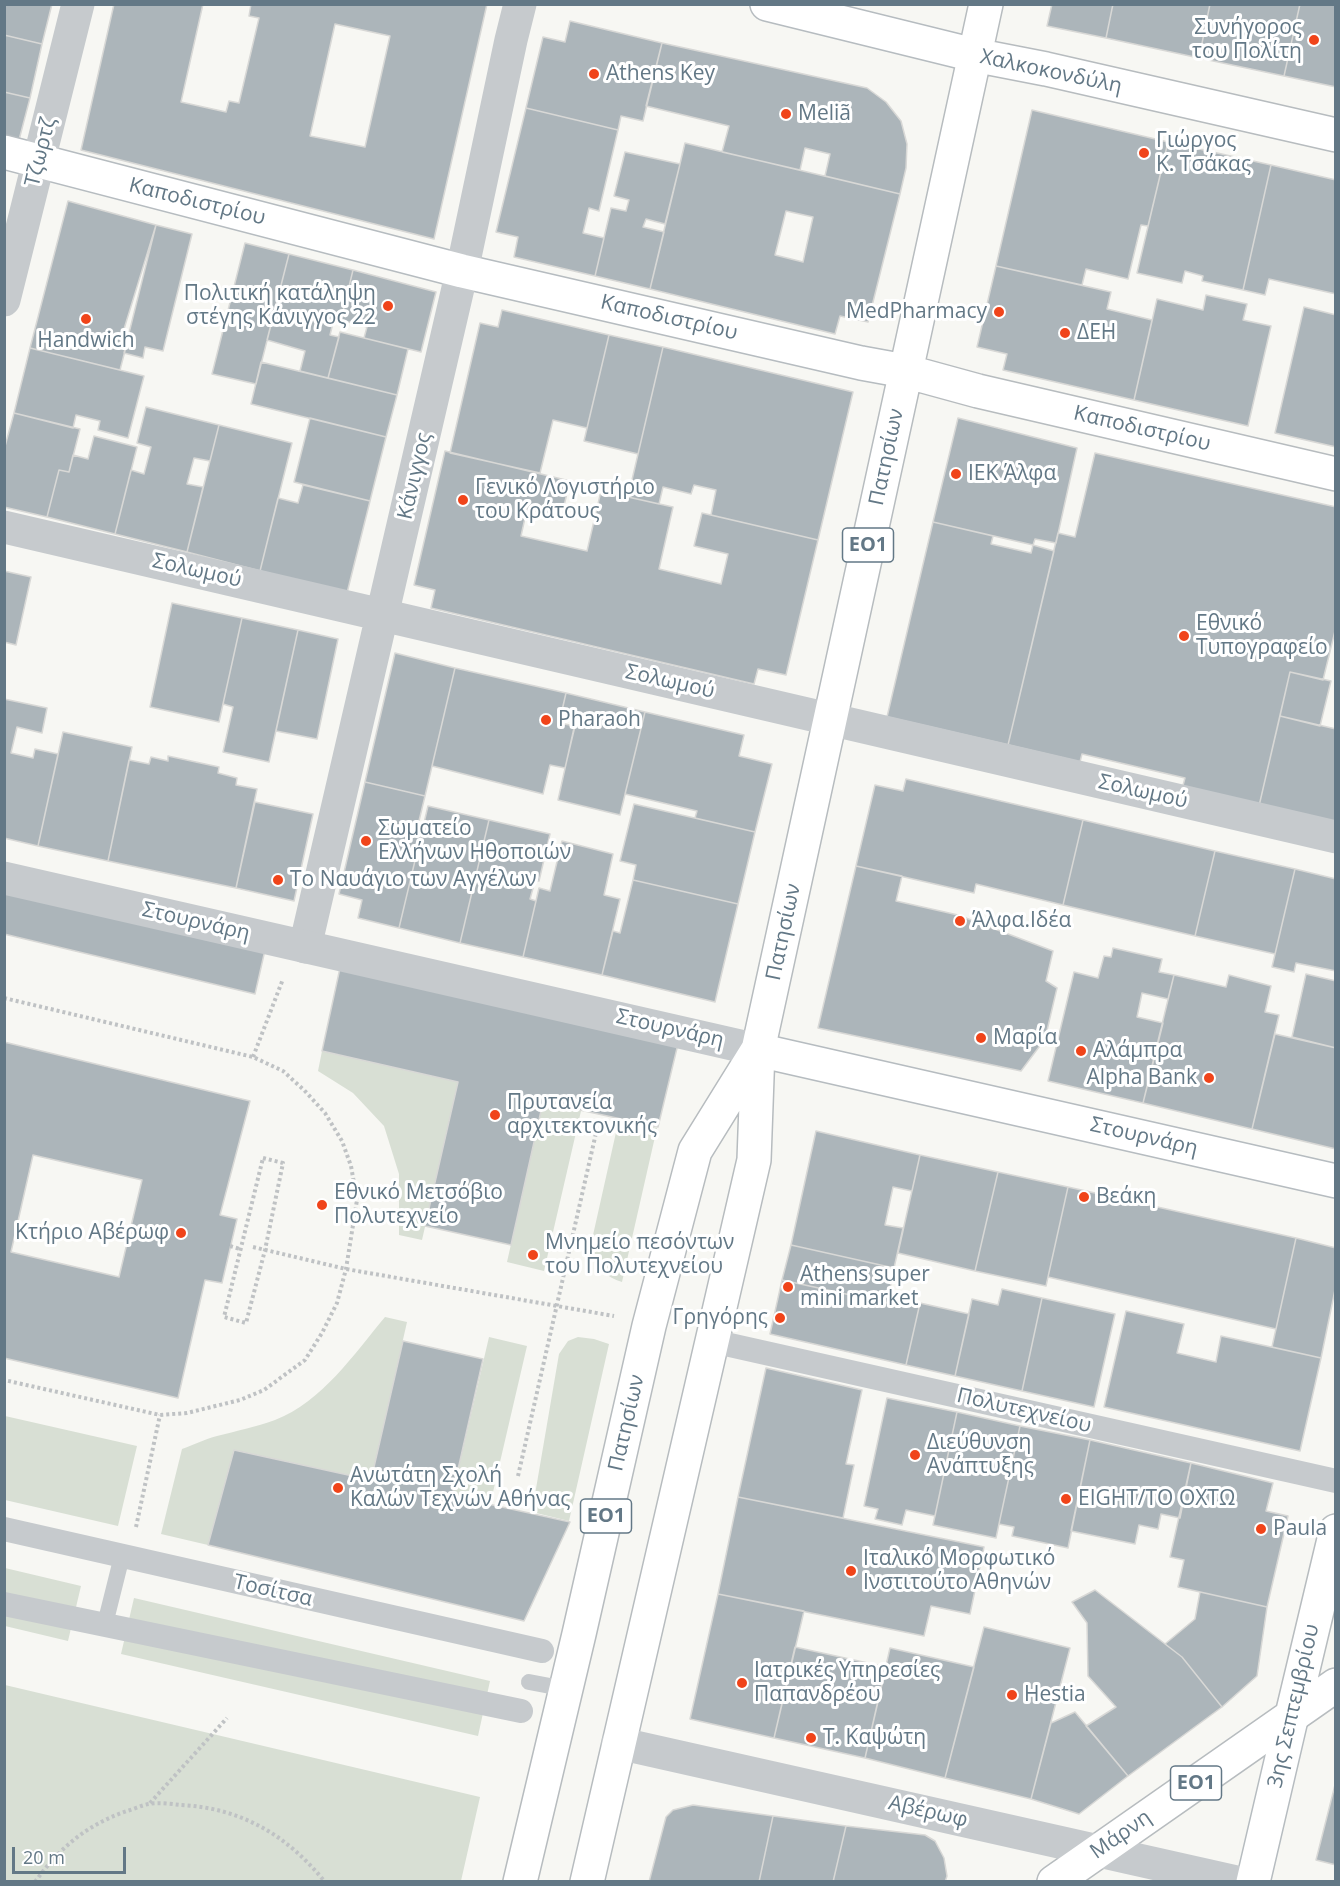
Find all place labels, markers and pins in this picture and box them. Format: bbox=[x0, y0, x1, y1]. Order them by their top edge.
place label: Συνήγορος του Πολίτη bbox=[1192, 15, 1302, 65]
marker: Συνήγορος του Πολίτη bbox=[1307, 33, 1321, 47]
place label: Athens Key bbox=[606, 61, 715, 87]
marker: Athens Key bbox=[587, 67, 601, 81]
place label: Meliã bbox=[798, 101, 851, 127]
marker: Meliã bbox=[779, 107, 793, 121]
place label: Γιώργος Κ. Τσάκας bbox=[1156, 128, 1251, 178]
marker: Γιώργος Κ. Τσάκας bbox=[1137, 146, 1151, 160]
place label: Πολιτική κατάληψη στέγης Κάνιγγος 22 bbox=[184, 281, 376, 331]
marker: Πολιτική κατάληψη στέγης Κάνιγγος 22 bbox=[381, 299, 395, 313]
place label: MedPharmacy bbox=[846, 299, 987, 325]
marker: MedPharmacy bbox=[992, 305, 1006, 319]
marker: Handwich bbox=[79, 312, 93, 326]
place label: ΔΕΗ bbox=[1077, 320, 1116, 346]
marker: ΔΕΗ bbox=[1058, 326, 1072, 340]
place label: Handwich bbox=[37, 328, 135, 354]
place label: ΙΕΚ Άλφα bbox=[968, 461, 1056, 487]
marker: ΙΕΚ Άλφα bbox=[949, 467, 963, 481]
place label: Γενικό Λογιστήριο του Κράτους bbox=[475, 475, 655, 525]
marker: Γενικό Λογιστήριο του Κράτους bbox=[456, 493, 470, 507]
place label: Εθνικό Τυπογραφείο bbox=[1196, 611, 1328, 661]
marker: Εθνικό Τυπογραφείο bbox=[1177, 629, 1191, 643]
place label: Pharaoh bbox=[558, 707, 641, 733]
marker: Pharaoh bbox=[539, 713, 553, 727]
place label: Σωματείο Ελλήνων Ηθοποιών bbox=[378, 816, 571, 866]
marker: Σωματείο Ελλήνων Ηθοποιών bbox=[359, 834, 373, 848]
place label: Το Ναυάγιο των Αγγέλων bbox=[290, 867, 537, 893]
marker: Το Ναυάγιο των Αγγέλων bbox=[271, 873, 285, 887]
place label: Άλφα.Ιδέα bbox=[972, 908, 1071, 934]
marker: Άλφα.Ιδέα bbox=[953, 914, 967, 928]
place label: Μαρία bbox=[993, 1025, 1057, 1051]
marker: Μαρία bbox=[974, 1031, 988, 1045]
place label: Αλάμπρα bbox=[1093, 1038, 1182, 1064]
marker: Αλάμπρα bbox=[1074, 1044, 1088, 1058]
place label: Alpha Bank bbox=[1086, 1065, 1197, 1091]
marker: Alpha Bank bbox=[1202, 1071, 1216, 1085]
place label: Πρυτανεία αρχιτεκτονικής bbox=[507, 1090, 657, 1140]
marker: Πρυτανεία αρχιτεκτονικής bbox=[488, 1108, 502, 1122]
place label: Εθνικό Μετσόβιο Πολυτεχνείο bbox=[334, 1180, 503, 1230]
place label: Βεάκη bbox=[1096, 1184, 1156, 1210]
marker: Βεάκη bbox=[1077, 1190, 1091, 1204]
marker: Εθνικό Μετσόβιο Πολυτεχνείο bbox=[315, 1198, 329, 1212]
place label: Κτήριο Αβέρωφ bbox=[15, 1220, 169, 1246]
marker: Κτήριο Αβέρωφ bbox=[174, 1226, 188, 1240]
place label: Μνημείο πεσόντων του Πολυτεχνείου bbox=[545, 1230, 734, 1280]
marker: Μνημείο πεσόντων του Πολυτεχνείου bbox=[526, 1248, 540, 1262]
place label: Athens super mini market bbox=[800, 1262, 930, 1312]
marker: Athens super mini market bbox=[781, 1280, 795, 1294]
place label: Γρηγόρης bbox=[673, 1305, 768, 1331]
marker: Γρηγόρης bbox=[773, 1311, 787, 1325]
place label: Διεύθυνση Ανάπτυξης bbox=[927, 1430, 1034, 1480]
marker: Διεύθυνση Ανάπτυξης bbox=[908, 1448, 922, 1462]
place label: Ανωτάτη Σχολή Καλών Τεχνών Αθήνας bbox=[350, 1463, 570, 1513]
marker: Ανωτάτη Σχολή Καλών Τεχνών Αθήνας bbox=[331, 1481, 345, 1495]
place label: EIGHT/TO OXTΩ bbox=[1078, 1486, 1235, 1512]
marker: EIGHT/TO OXTΩ bbox=[1059, 1492, 1073, 1506]
place label: Paula bbox=[1273, 1516, 1327, 1542]
marker: Paula bbox=[1254, 1522, 1268, 1536]
place label: Ιταλικό Μορφωτικό Ινστιτούτο Αθηνών bbox=[863, 1546, 1055, 1596]
marker: Ιταλικό Μορφωτικό Ινστιτούτο Αθηνών bbox=[844, 1564, 858, 1578]
place label: Ιατρικές Υπηρεσίες Παπανδρέου bbox=[754, 1658, 940, 1708]
marker: Ιατρικές Υπηρεσίες Παπανδρέου bbox=[735, 1676, 749, 1690]
place label: Hestia bbox=[1024, 1682, 1086, 1708]
marker: Hestia bbox=[1005, 1688, 1019, 1702]
place label: Τ. Καψώτη bbox=[823, 1725, 926, 1751]
marker: Τ. Καψώτη bbox=[804, 1731, 818, 1745]

